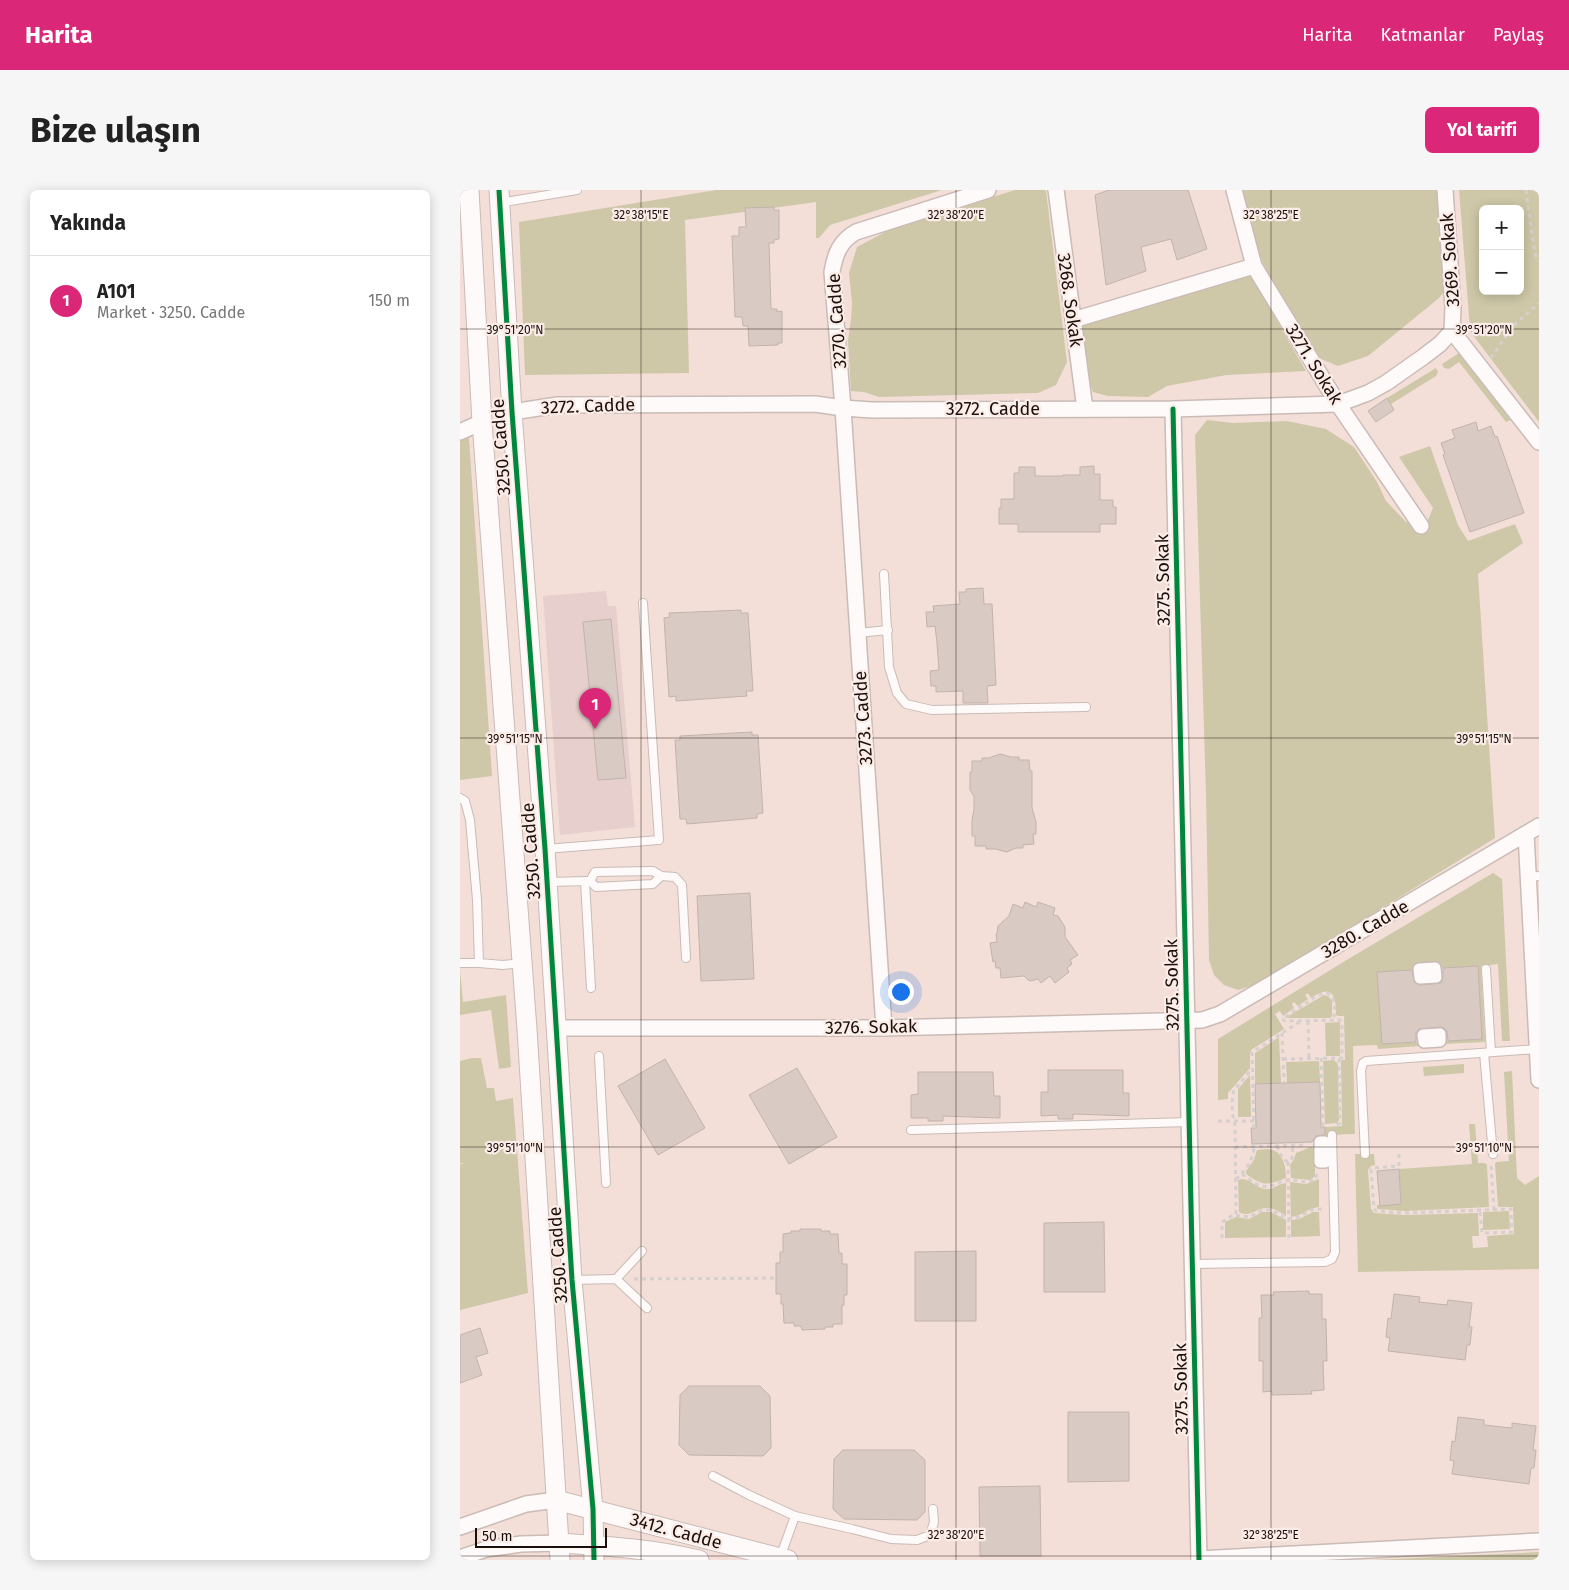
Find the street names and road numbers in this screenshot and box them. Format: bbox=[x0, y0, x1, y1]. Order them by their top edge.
street label: 3269. Sokak bbox=[1436, 212, 1464, 308]
street label: 3268. Sokak bbox=[1053, 252, 1088, 349]
street label: 3270. Cadde bbox=[823, 273, 851, 369]
street label: 3271. Sokak bbox=[1281, 320, 1348, 409]
street label: 3272. Cadde bbox=[540, 393, 636, 419]
street label: 3250. Cadde bbox=[487, 398, 515, 496]
street label: 3272. Cadde bbox=[946, 398, 1040, 420]
street label: 3275. Sokak bbox=[1151, 533, 1175, 626]
street label: 3273. Cadde bbox=[849, 670, 877, 766]
street label: 3250. Cadde bbox=[517, 802, 545, 900]
street label: 3280. Cadde bbox=[1317, 895, 1413, 963]
street label: 3275. Sokak bbox=[1160, 938, 1184, 1031]
street label: 3276. Sokak bbox=[825, 1015, 918, 1039]
street label: 3250. Cadde bbox=[544, 1206, 572, 1304]
street label: 3275. Sokak bbox=[1169, 1342, 1193, 1435]
street label: 3412. Cadde bbox=[628, 1508, 724, 1554]

